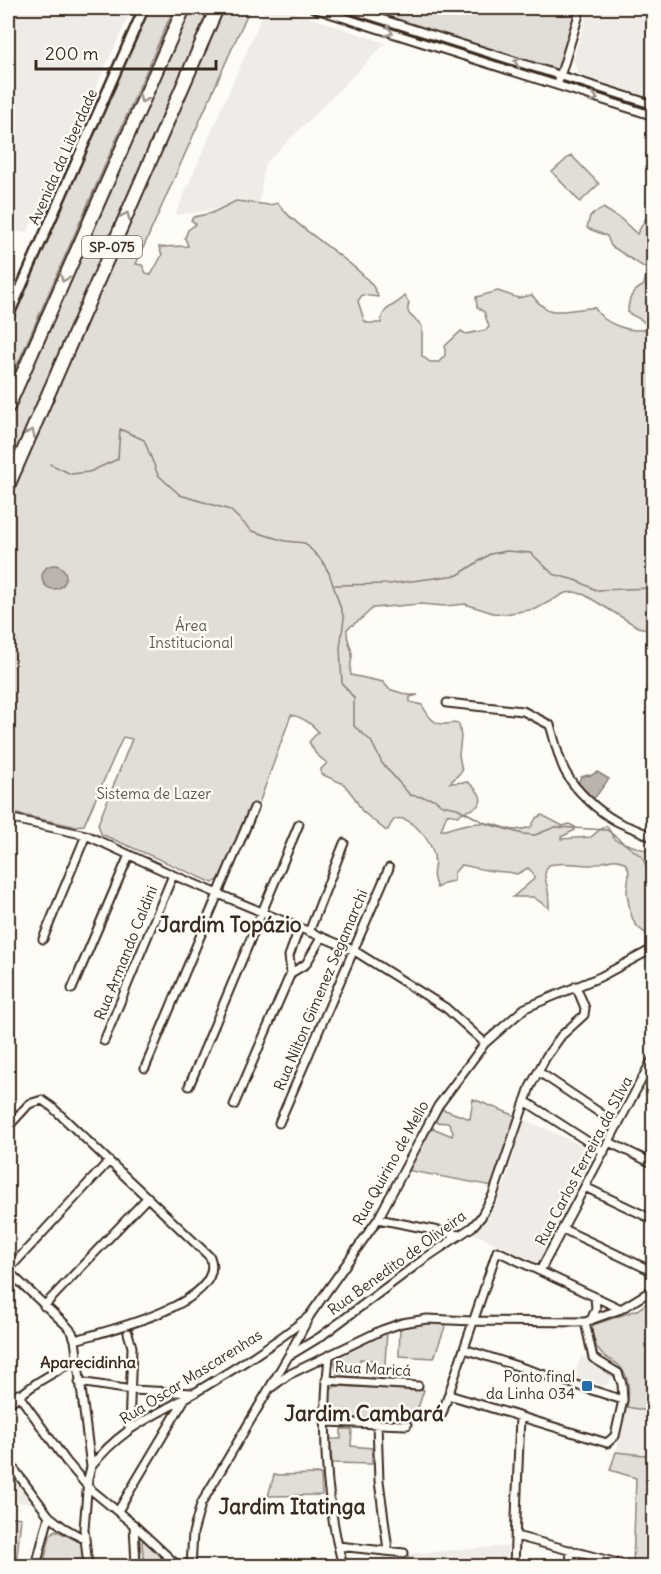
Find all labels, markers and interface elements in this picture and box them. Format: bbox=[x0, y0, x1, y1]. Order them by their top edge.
one-way arrow bbox=[383, 25, 394, 37]
scale bar bbox=[36, 33, 216, 71]
text: 200 m bbox=[45, 42, 99, 65]
one-way arrow bbox=[513, 57, 524, 70]
street label: Avenida da Liberdade bbox=[24, 86, 101, 228]
one-way arrow bbox=[588, 90, 599, 103]
one-way arrow bbox=[138, 93, 150, 104]
one-way arrow bbox=[119, 211, 131, 222]
road number: SP-075 bbox=[82, 236, 142, 258]
one-way arrow bbox=[60, 271, 72, 282]
one-way arrow bbox=[24, 428, 36, 439]
park label: Área Institucional bbox=[149, 616, 233, 652]
park label: Sistema de Lazer bbox=[97, 784, 211, 803]
street label: Rua Armando Caldini bbox=[90, 883, 161, 1023]
street label: Rua Nilton Gimenez Segamarchi bbox=[269, 886, 372, 1093]
district label: Jardim Topázio bbox=[158, 911, 302, 938]
street label: Rua Carlos Ferreira da SIlva bbox=[531, 1073, 636, 1249]
street label: Rua Quirino de Mello bbox=[348, 1097, 433, 1228]
street label: Rua Benedito de Oliveira bbox=[324, 1206, 470, 1319]
street label: Rua Oscar Mascarenhas bbox=[116, 1325, 266, 1428]
district label: Aparecidinha bbox=[40, 1352, 136, 1373]
street label: Rua Maricá bbox=[334, 1357, 412, 1380]
place label: Ponto final da Linha 034 bbox=[486, 1367, 575, 1403]
marker: Ponto final da Linha 034 bbox=[580, 1379, 594, 1393]
district label: Jardim Cambará bbox=[284, 1400, 444, 1427]
district label: Jardim Itatinga bbox=[219, 1493, 365, 1520]

